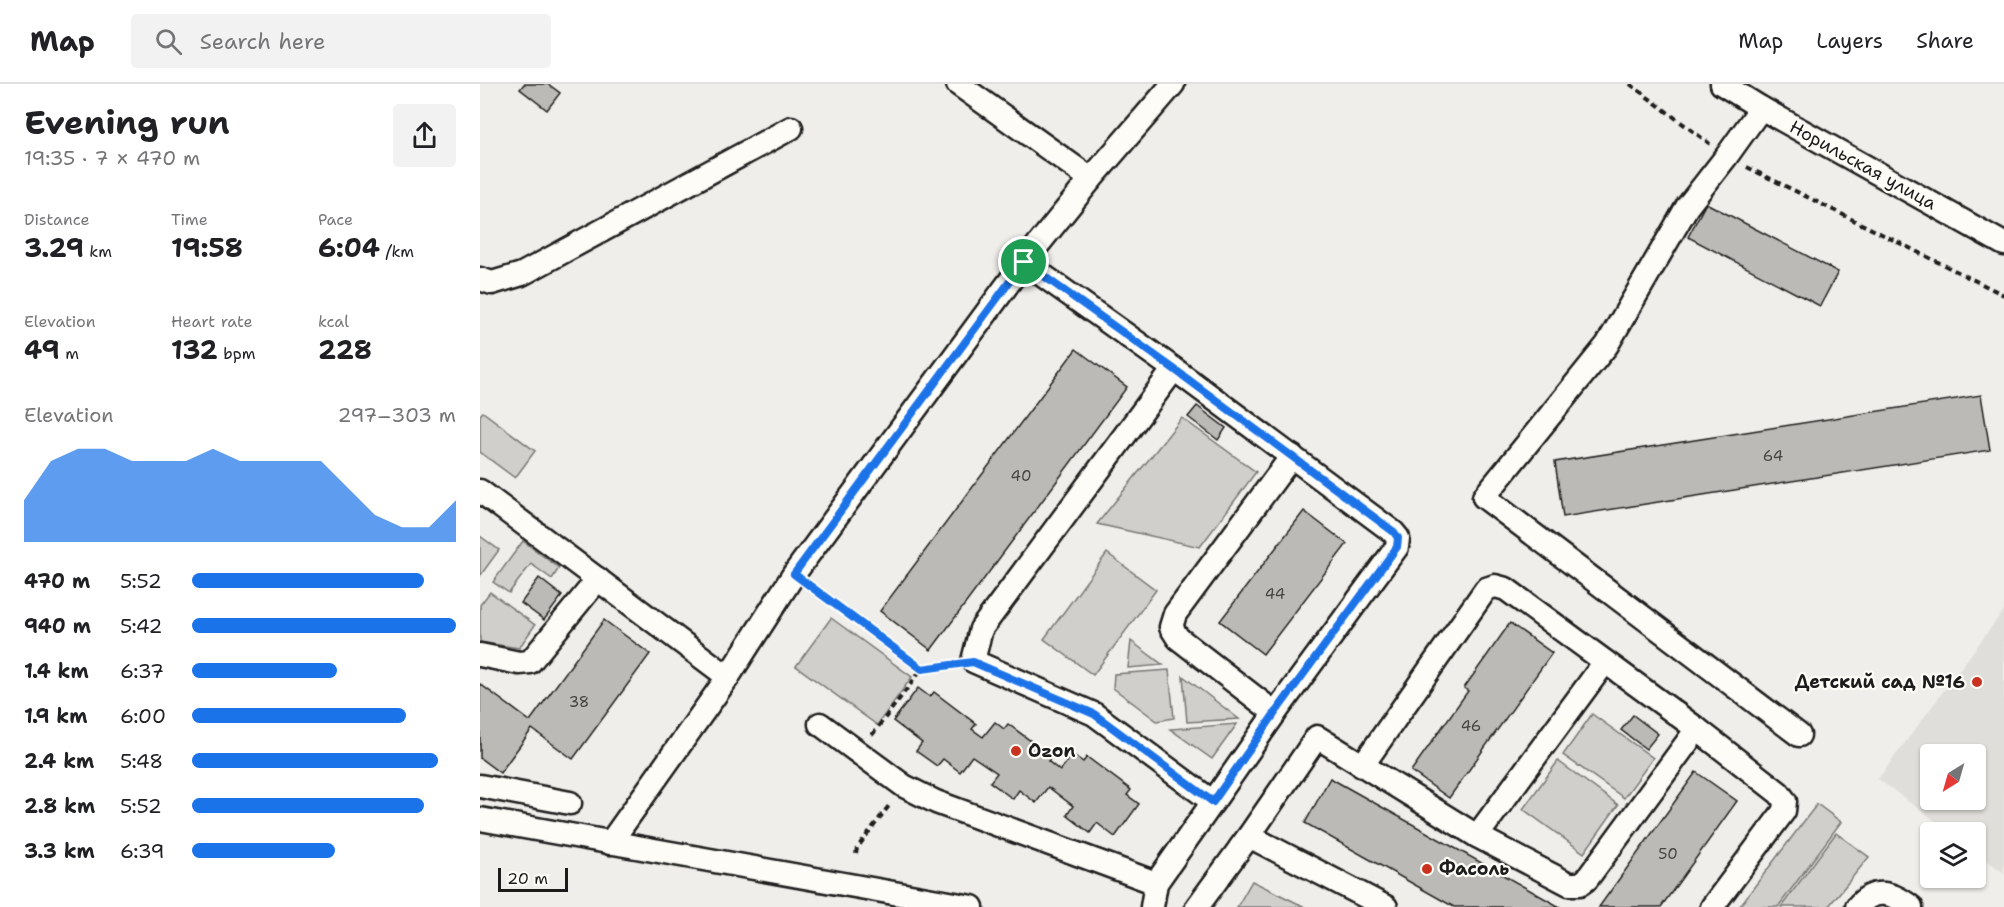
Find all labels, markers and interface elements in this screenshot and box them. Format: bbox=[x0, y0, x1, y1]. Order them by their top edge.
search box bbox=[131, 14, 551, 68]
text: Map bbox=[30, 22, 95, 60]
icon: search bbox=[152, 25, 185, 58]
text: Search here bbox=[200, 27, 325, 56]
text: Map bbox=[1738, 27, 1783, 55]
text: Layers bbox=[1816, 27, 1883, 55]
text: Share bbox=[1916, 27, 1974, 55]
text: Evening run bbox=[24, 100, 230, 145]
button: share bbox=[393, 104, 456, 167]
street label: Норильская улица bbox=[1785, 115, 1941, 215]
text: 19:35 · 7 × 470 m bbox=[24, 145, 200, 171]
text: Distance bbox=[24, 209, 90, 230]
text: Time bbox=[171, 209, 208, 230]
text: Pace bbox=[318, 209, 353, 230]
text: 3.29 bbox=[24, 230, 84, 265]
text: 19:58 bbox=[171, 230, 243, 265]
text: 6:04 bbox=[318, 230, 380, 265]
pin bbox=[998, 236, 1049, 287]
text: km bbox=[84, 241, 112, 262]
text: /km bbox=[380, 241, 414, 262]
icon: arrive bbox=[1007, 245, 1040, 278]
text: Elevation bbox=[24, 311, 96, 332]
text: Heart rate bbox=[171, 311, 253, 332]
text: kcal bbox=[318, 311, 349, 332]
text: 49 bbox=[24, 332, 60, 367]
text: 132 bbox=[171, 332, 218, 367]
text: 228 bbox=[318, 332, 372, 367]
text: m bbox=[60, 343, 79, 364]
text: bpm bbox=[218, 343, 255, 364]
text: Elevation bbox=[24, 402, 114, 428]
text: 297–303 m bbox=[338, 402, 456, 428]
house number: 64 bbox=[1763, 446, 1783, 466]
house number: 40 bbox=[1011, 466, 1031, 486]
text: 470 m bbox=[24, 568, 90, 594]
text: 5:52 bbox=[120, 568, 162, 594]
house number: 44 bbox=[1265, 584, 1285, 604]
text: 940 m bbox=[24, 613, 91, 639]
text: 5:42 bbox=[120, 613, 162, 639]
text: 1.4 km bbox=[24, 658, 89, 684]
text: 6:37 bbox=[120, 658, 164, 684]
place label: Детский сад №16 bbox=[1795, 670, 1965, 694]
marker: Детский сад №16 bbox=[1970, 675, 1984, 689]
house number: 38 bbox=[569, 692, 589, 712]
text: 1.9 km bbox=[24, 703, 87, 729]
text: 6:00 bbox=[120, 703, 166, 729]
house number: 46 bbox=[1461, 716, 1481, 736]
place label: Ozon bbox=[1028, 739, 1075, 763]
marker: Ozon bbox=[1009, 744, 1023, 758]
north arrow bbox=[1920, 744, 1986, 810]
map controls bbox=[1920, 744, 1986, 888]
text: 2.4 km bbox=[24, 748, 94, 774]
text: 5:48 bbox=[120, 748, 163, 774]
text: 2.8 km bbox=[24, 793, 95, 819]
text: 5:52 bbox=[120, 793, 162, 819]
button: layers bbox=[1920, 822, 1986, 888]
text: 3.3 km bbox=[24, 838, 95, 864]
text: 6:39 bbox=[120, 838, 165, 864]
house number: 50 bbox=[1658, 844, 1678, 864]
place label: Фасоль bbox=[1439, 857, 1509, 881]
marker: Фасоль bbox=[1420, 862, 1434, 876]
scale bar bbox=[498, 865, 568, 892]
text: 20 m bbox=[507, 868, 548, 889]

